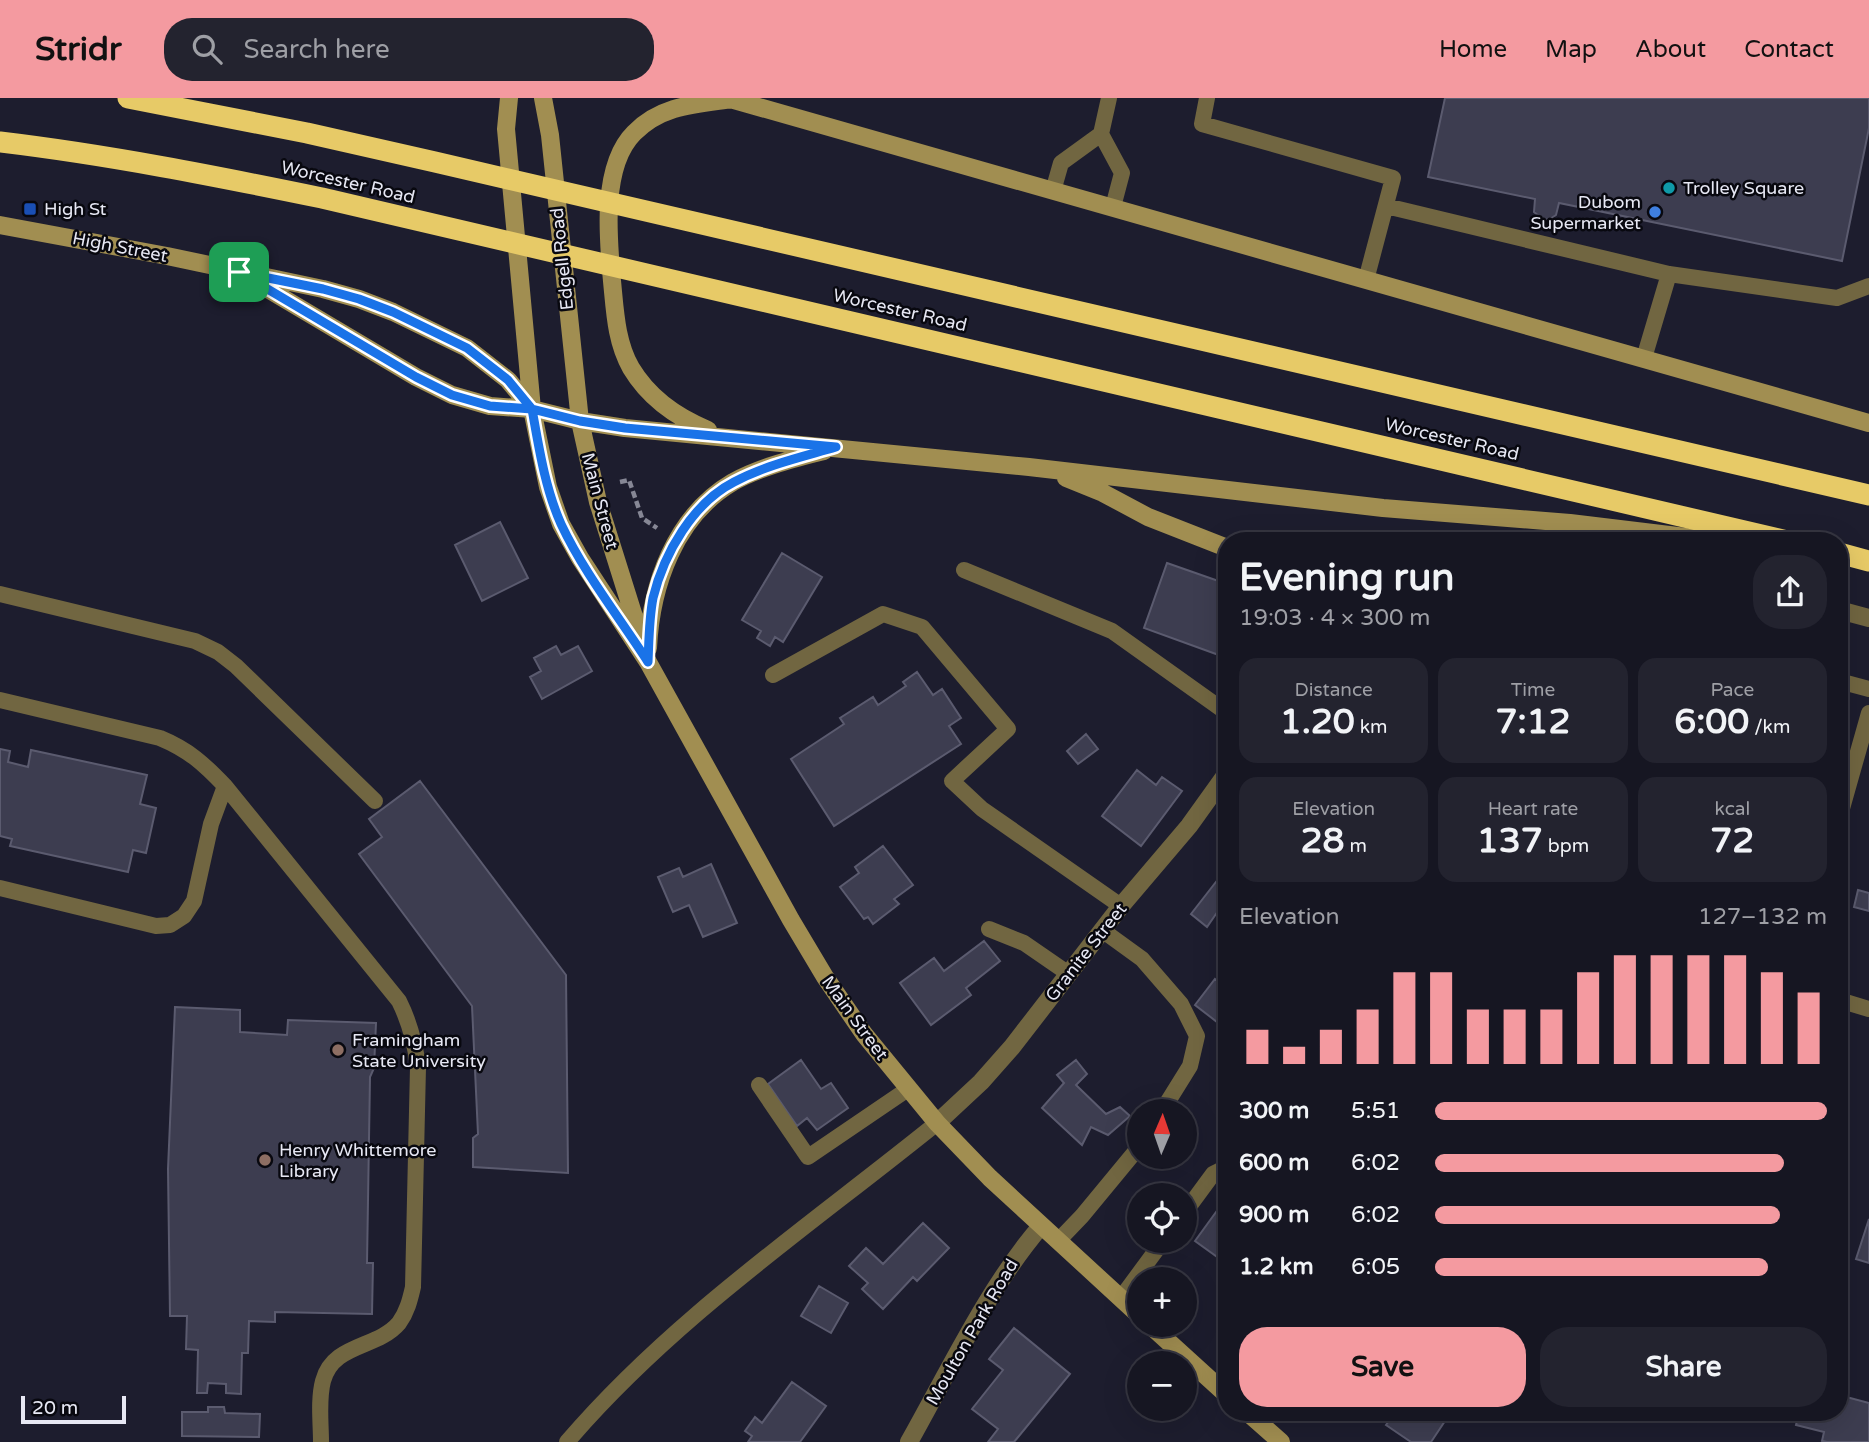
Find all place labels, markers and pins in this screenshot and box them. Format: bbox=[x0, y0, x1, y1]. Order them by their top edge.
place label: Trolley Square bbox=[1683, 177, 1804, 199]
marker: Trolley Square bbox=[1661, 180, 1677, 196]
place label: Dubom Supermarket bbox=[1530, 191, 1641, 234]
place label: High St bbox=[44, 198, 107, 220]
marker: High St bbox=[22, 201, 38, 217]
marker: Dubom Supermarket bbox=[1647, 204, 1663, 220]
pin bbox=[209, 242, 269, 302]
place label: Framingham State University bbox=[352, 1029, 486, 1072]
marker: Framingham State University bbox=[330, 1042, 346, 1058]
place label: Henry Whittemore Library bbox=[279, 1139, 436, 1182]
marker: Henry Whittemore Library bbox=[257, 1152, 273, 1168]

